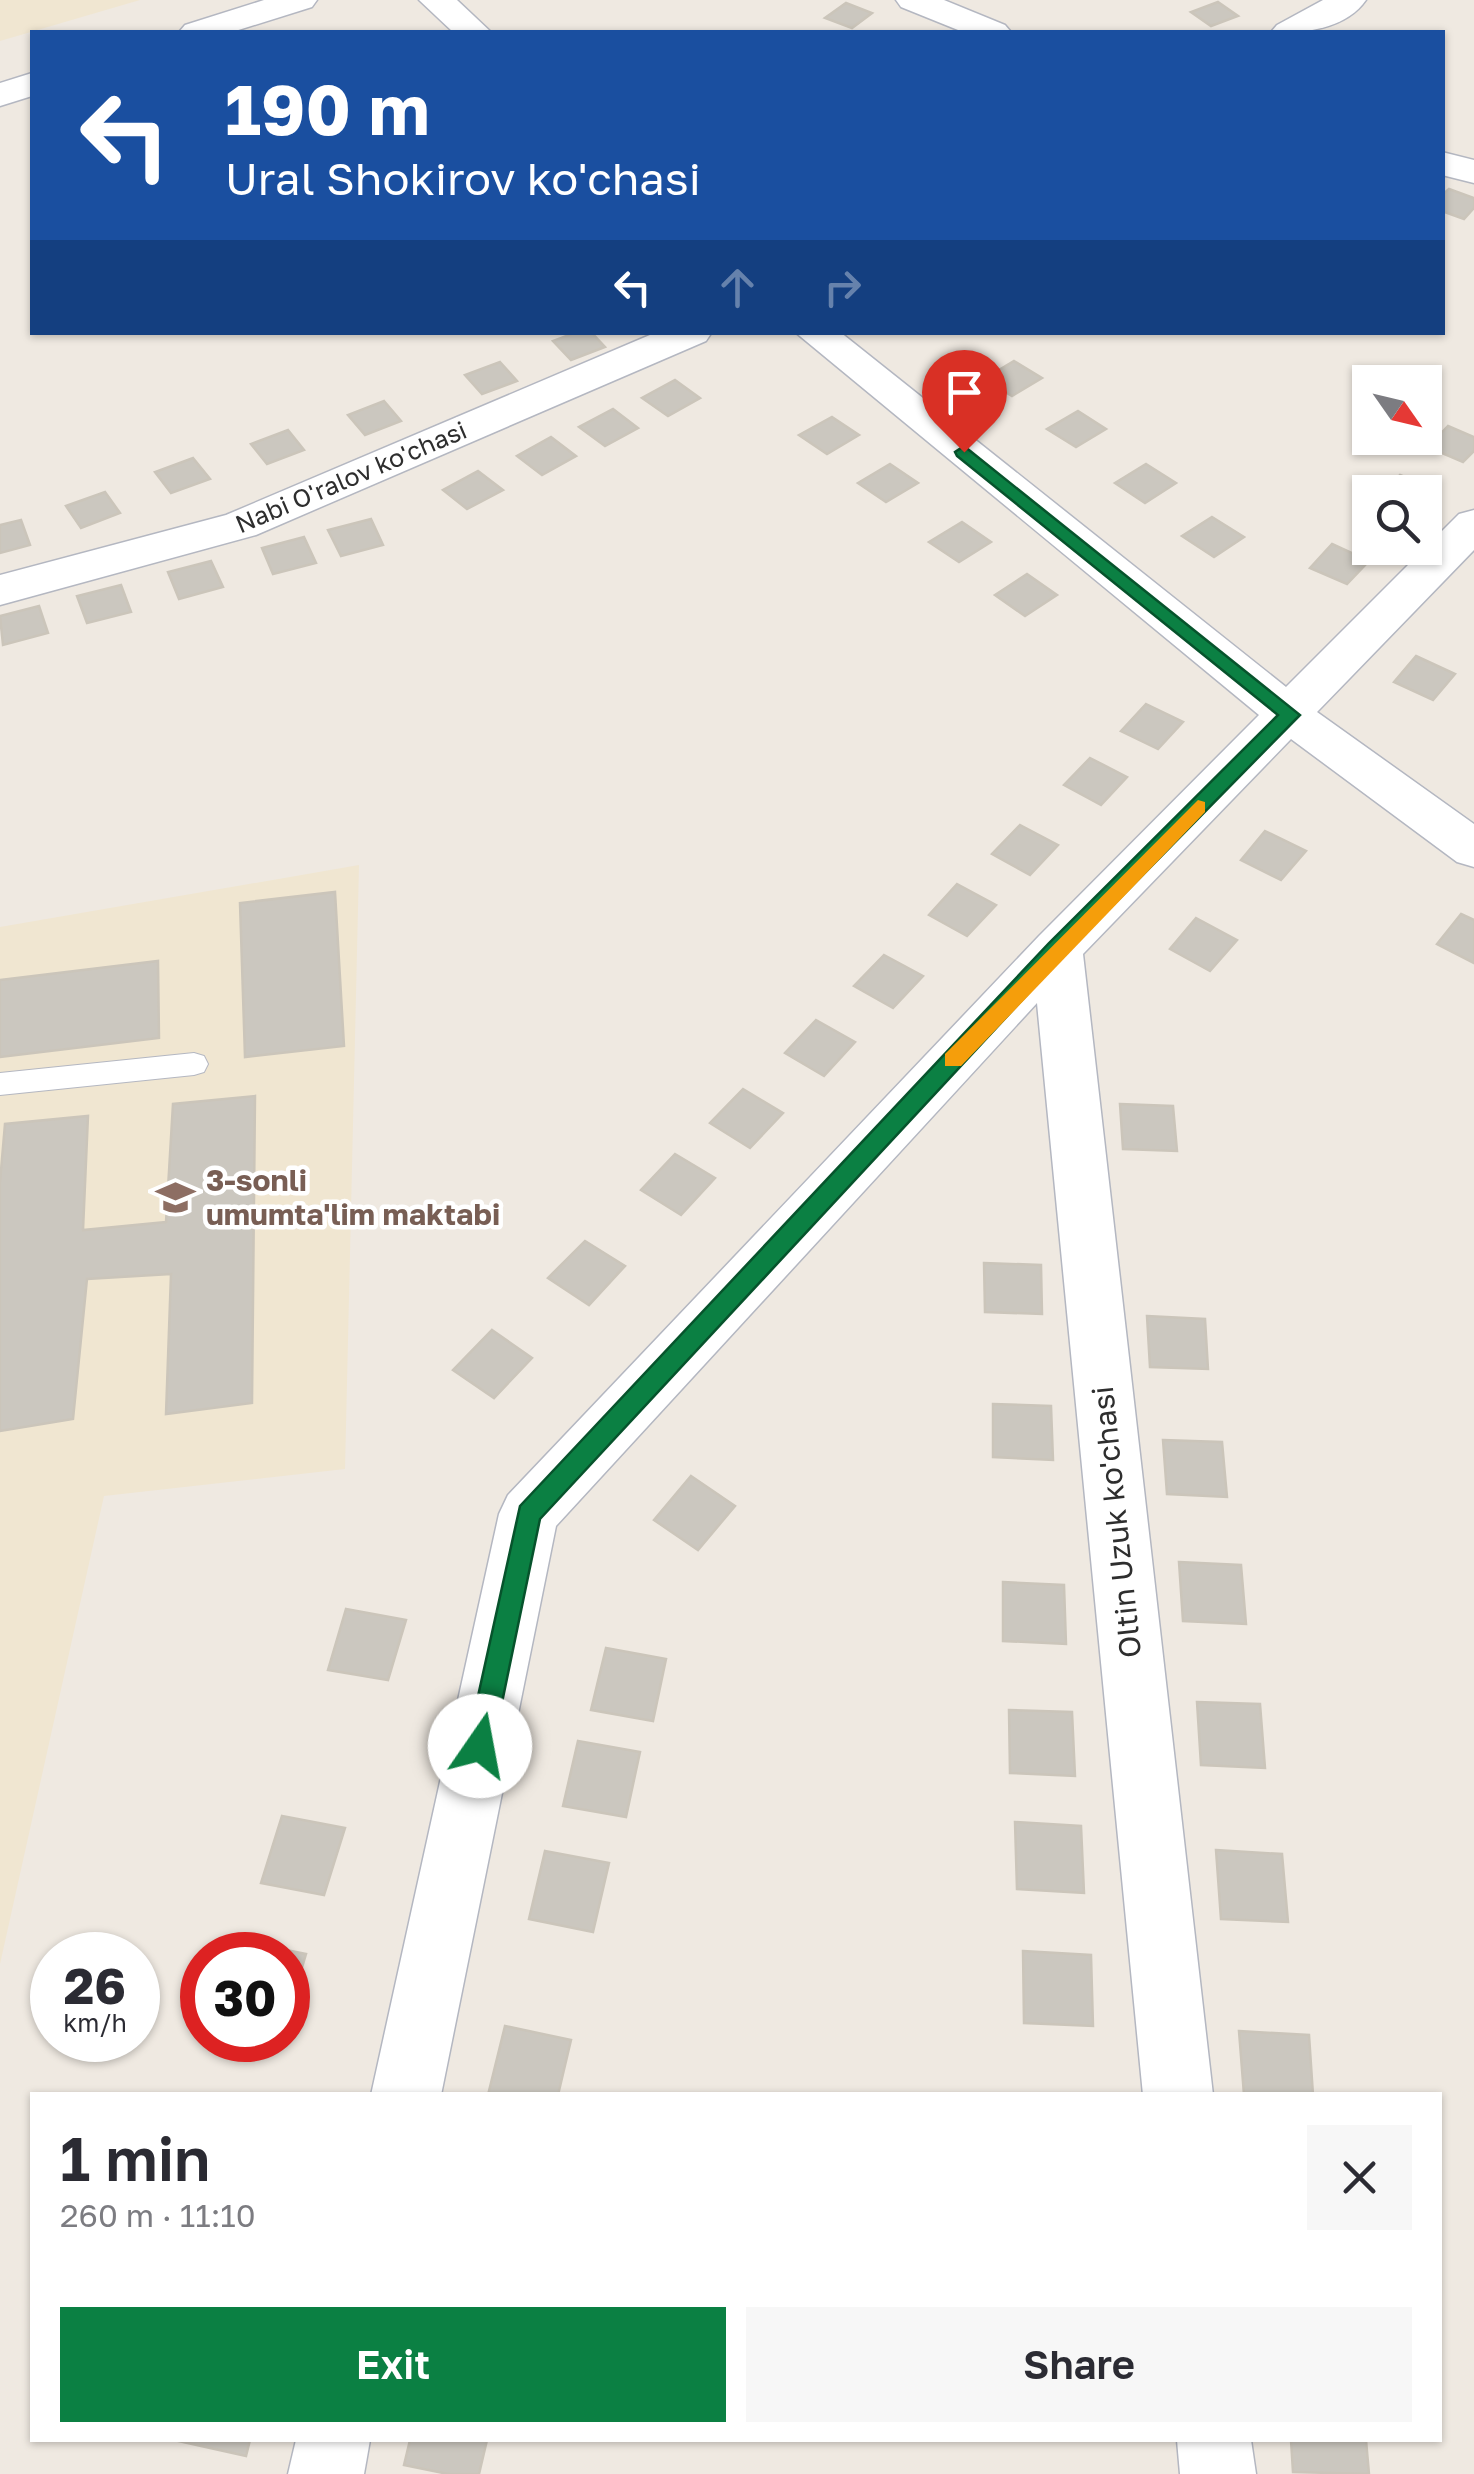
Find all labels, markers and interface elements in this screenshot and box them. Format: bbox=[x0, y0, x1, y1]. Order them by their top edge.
text: 190 m bbox=[225, 66, 430, 150]
icon: left bbox=[60, 70, 190, 200]
text: Ural Shokirov ko'chasi bbox=[225, 151, 701, 205]
icon: left bbox=[605, 260, 660, 315]
icon: ahead bbox=[710, 260, 765, 315]
icon: right bbox=[815, 260, 870, 315]
pin bbox=[922, 350, 1007, 453]
icon: arrive bbox=[937, 365, 992, 420]
north arrow bbox=[1352, 365, 1442, 455]
map controls bbox=[1352, 365, 1442, 565]
street label: Nabi O'ralov ko'chasi bbox=[230, 414, 471, 539]
button: search bbox=[1352, 475, 1442, 565]
place label: 3-sonli umumta'lim maktabi bbox=[206, 1162, 500, 1232]
school or university icon: 3-sonli umumta'lim maktabi bbox=[155, 1177, 197, 1219]
street label: Oltin Uzuk ko'chasi bbox=[1084, 1384, 1148, 1660]
position arrow bbox=[428, 1694, 532, 1798]
speed limit sign: 30 bbox=[180, 1932, 310, 2062]
text: 26 bbox=[64, 1955, 126, 2015]
text: km/h bbox=[63, 2007, 127, 2038]
text: 1 min bbox=[60, 2122, 210, 2194]
button: close bbox=[1307, 2125, 1412, 2230]
text: 260 m · 11:10 bbox=[60, 2196, 256, 2234]
button: Exit bbox=[60, 2307, 726, 2422]
button: Share bbox=[746, 2307, 1412, 2422]

